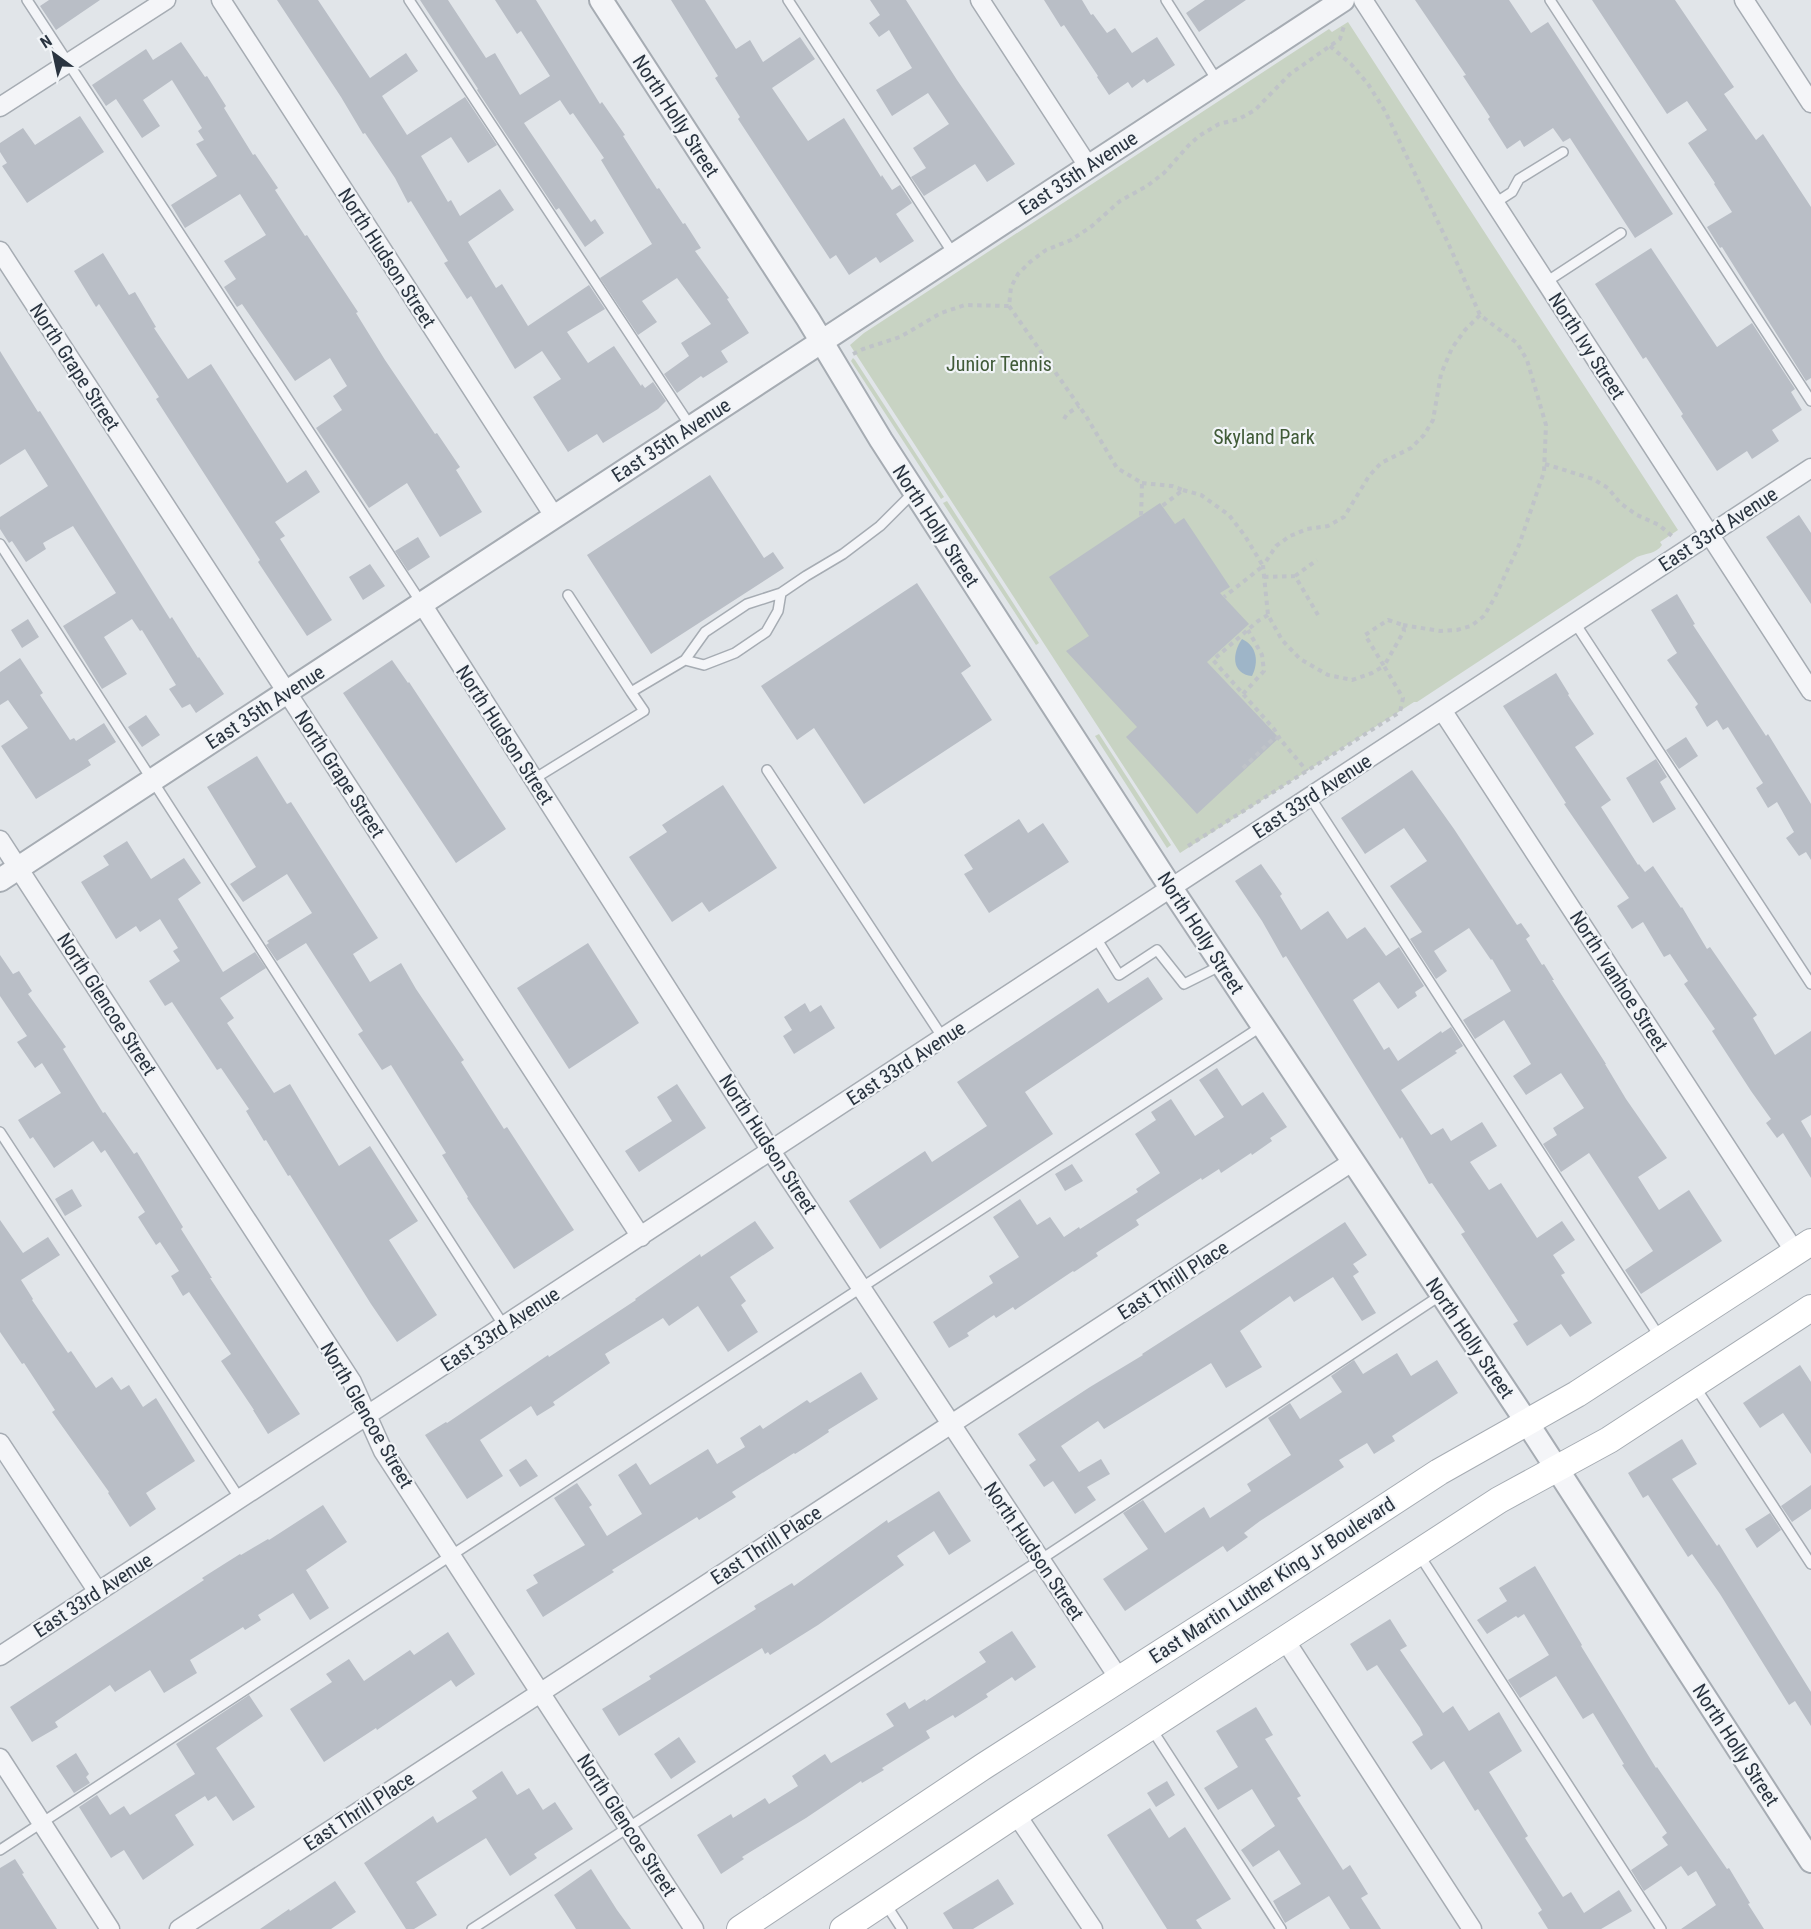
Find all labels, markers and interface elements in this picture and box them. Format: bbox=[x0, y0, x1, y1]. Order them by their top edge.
north arrow bbox=[24, 24, 84, 84]
text: N bbox=[37, 31, 55, 52]
street label: North Holly Street bbox=[628, 51, 724, 182]
street label: East 35th Avenue bbox=[1014, 126, 1142, 220]
street label: North Hudson Street bbox=[333, 184, 441, 332]
street label: North Ivy Street bbox=[1544, 288, 1630, 404]
street label: North Grape Street bbox=[25, 299, 125, 435]
park label: Junior Tennis bbox=[946, 352, 1052, 376]
street label: East 35th Avenue bbox=[607, 393, 735, 487]
park label: Skyland Park bbox=[1213, 425, 1315, 449]
street label: North Holly Street bbox=[888, 461, 984, 592]
street label: East 33rd Avenue bbox=[1654, 482, 1782, 576]
street label: East 35th Avenue bbox=[201, 660, 329, 754]
street label: North Hudson Street bbox=[451, 661, 559, 809]
street label: North Grape Street bbox=[290, 706, 390, 842]
street label: East 33rd Avenue bbox=[1248, 749, 1376, 843]
street label: North Holly Street bbox=[1153, 868, 1249, 999]
street label: North Ivanhoe Street bbox=[1565, 906, 1673, 1056]
street label: North Glencoe Street bbox=[52, 928, 162, 1080]
street label: East 33rd Avenue bbox=[842, 1016, 970, 1110]
street label: North Hudson Street bbox=[714, 1070, 822, 1218]
street label: East Thrill Place bbox=[1113, 1235, 1233, 1325]
street label: North Holly Street bbox=[1421, 1273, 1519, 1403]
street label: East 33rd Avenue bbox=[436, 1282, 564, 1376]
street label: North Glencoe Street bbox=[315, 1338, 419, 1492]
street label: North Hudson Street bbox=[979, 1477, 1089, 1625]
street label: East Martin Luther King Jr Boulevard bbox=[1145, 1492, 1399, 1668]
street label: East Thrill Place bbox=[706, 1500, 826, 1590]
street label: East 33rd Avenue bbox=[29, 1548, 157, 1642]
street label: North Holly Street bbox=[1688, 1680, 1784, 1811]
street label: North Glencoe Street bbox=[572, 1749, 682, 1901]
street label: East Thrill Place bbox=[299, 1766, 419, 1856]

